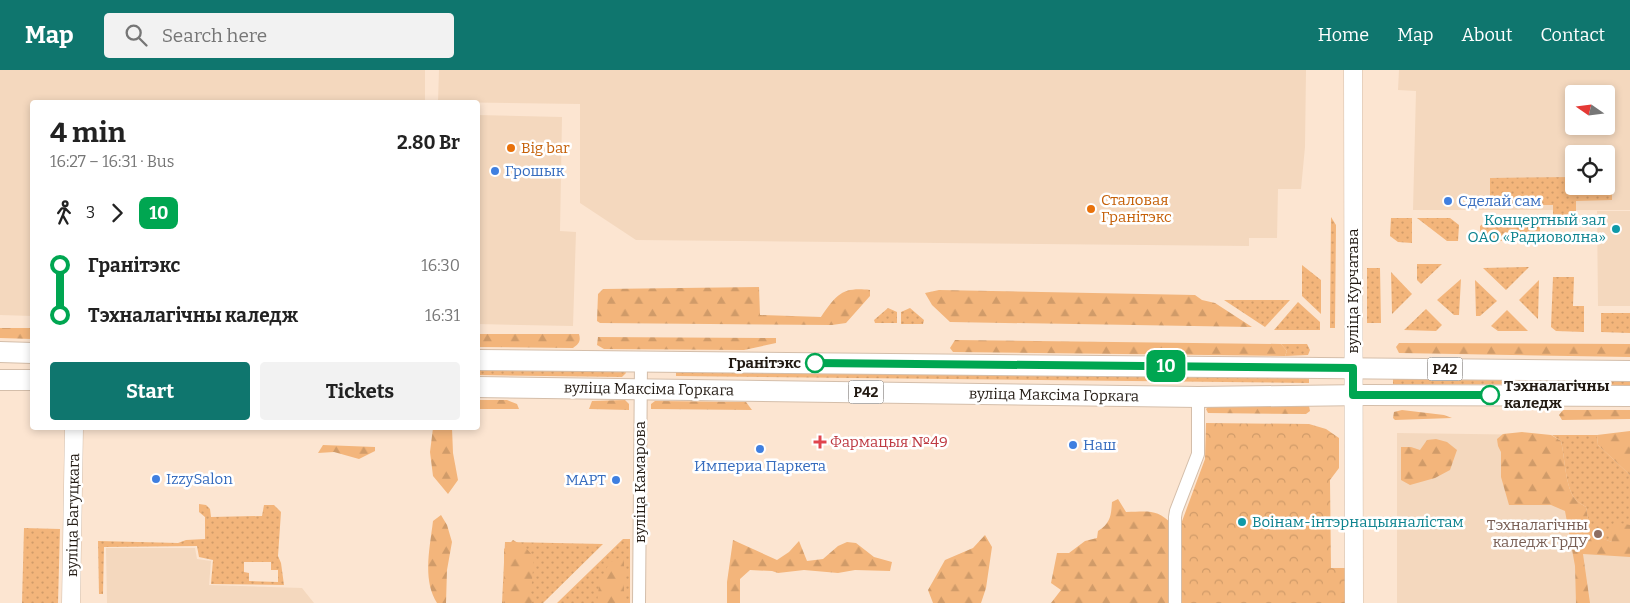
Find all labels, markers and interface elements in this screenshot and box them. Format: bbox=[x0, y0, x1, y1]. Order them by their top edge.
search box bbox=[104, 13, 454, 58]
text: Map bbox=[25, 21, 74, 49]
icon: search bbox=[122, 21, 150, 49]
text: Search here bbox=[162, 24, 267, 47]
text: Home bbox=[1318, 24, 1369, 46]
text: Map bbox=[1397, 24, 1433, 46]
text: About bbox=[1461, 24, 1512, 46]
text: Contact bbox=[1540, 24, 1605, 46]
north arrow bbox=[1565, 85, 1615, 135]
map controls bbox=[1565, 85, 1615, 195]
text: 4 min bbox=[50, 116, 126, 149]
text: 2.80 Br bbox=[397, 131, 460, 154]
place label: Big bar bbox=[521, 139, 570, 157]
marker: Big bar bbox=[505, 142, 517, 154]
button: locate bbox=[1565, 145, 1615, 195]
text: 16:27 – 16:31 · Bus bbox=[50, 152, 174, 171]
place label: Грошык bbox=[505, 162, 565, 180]
marker: Грошык bbox=[489, 165, 501, 177]
place label: Сталовая Гранітэкс bbox=[1101, 191, 1172, 226]
place label: Сделай сам bbox=[1458, 192, 1541, 210]
marker: Сделай сам bbox=[1442, 195, 1454, 207]
icon: walk bbox=[50, 199, 78, 227]
icon: forward bbox=[103, 199, 131, 227]
text: 10 bbox=[149, 202, 168, 224]
text: 3 bbox=[86, 203, 95, 222]
marker: Сталовая Гранітэкс bbox=[1085, 203, 1097, 215]
place label: Концертный зал ОАО «Радиоволна» bbox=[1467, 211, 1606, 246]
marker: Концертный зал ОАО «Радиоволна» bbox=[1610, 223, 1622, 235]
street label: вуліца Курчатава bbox=[1344, 229, 1362, 353]
text: Гранітэкс bbox=[88, 254, 180, 277]
text: 16:30 bbox=[421, 256, 460, 275]
text: Тэхналагічны каледж bbox=[88, 304, 298, 327]
text: 16:31 bbox=[425, 306, 460, 325]
line badge: 10 bbox=[1144, 350, 1188, 382]
marker: Гранітэкс bbox=[805, 353, 825, 373]
place label: Гранітэкс bbox=[728, 354, 801, 372]
text: 10 bbox=[1156, 355, 1176, 377]
road number: Р42 bbox=[1428, 358, 1462, 380]
button: Start bbox=[50, 362, 250, 420]
button: Tickets bbox=[260, 362, 460, 420]
place label: Тэхналагічны каледж bbox=[1504, 377, 1610, 412]
street label: вуліца Максіма Горкага bbox=[564, 379, 734, 399]
road number: Р42 bbox=[848, 381, 884, 404]
street label: вуліца Максіма Горкага bbox=[969, 385, 1139, 405]
marker: Тэхналагічны каледж bbox=[1480, 385, 1500, 405]
street label: вуліца Камарова bbox=[631, 421, 649, 543]
place label: Фармацыя №49 bbox=[830, 433, 948, 451]
marker: Фармацыя №49 bbox=[814, 436, 826, 448]
place label: Наш bbox=[1083, 436, 1116, 454]
marker: Наш bbox=[1067, 439, 1079, 451]
marker: Империа Паркета bbox=[754, 443, 766, 455]
street label: вуліца Багуцкага bbox=[63, 453, 83, 577]
place label: Империа Паркета bbox=[694, 457, 826, 475]
place label: IzzySalon bbox=[166, 470, 233, 488]
place label: МАРТ bbox=[565, 471, 606, 489]
marker: IzzySalon bbox=[150, 473, 162, 485]
marker: МАРТ bbox=[610, 474, 622, 486]
place label: Воінам-інтэрнацыяналістам bbox=[1252, 513, 1464, 531]
marker: Воінам-інтэрнацыяналістам bbox=[1236, 516, 1248, 528]
place label: Тэхналагічны каледж ГрДУ bbox=[1487, 516, 1589, 551]
marker: Тэхналагічны каледж ГрДУ bbox=[1592, 528, 1604, 540]

